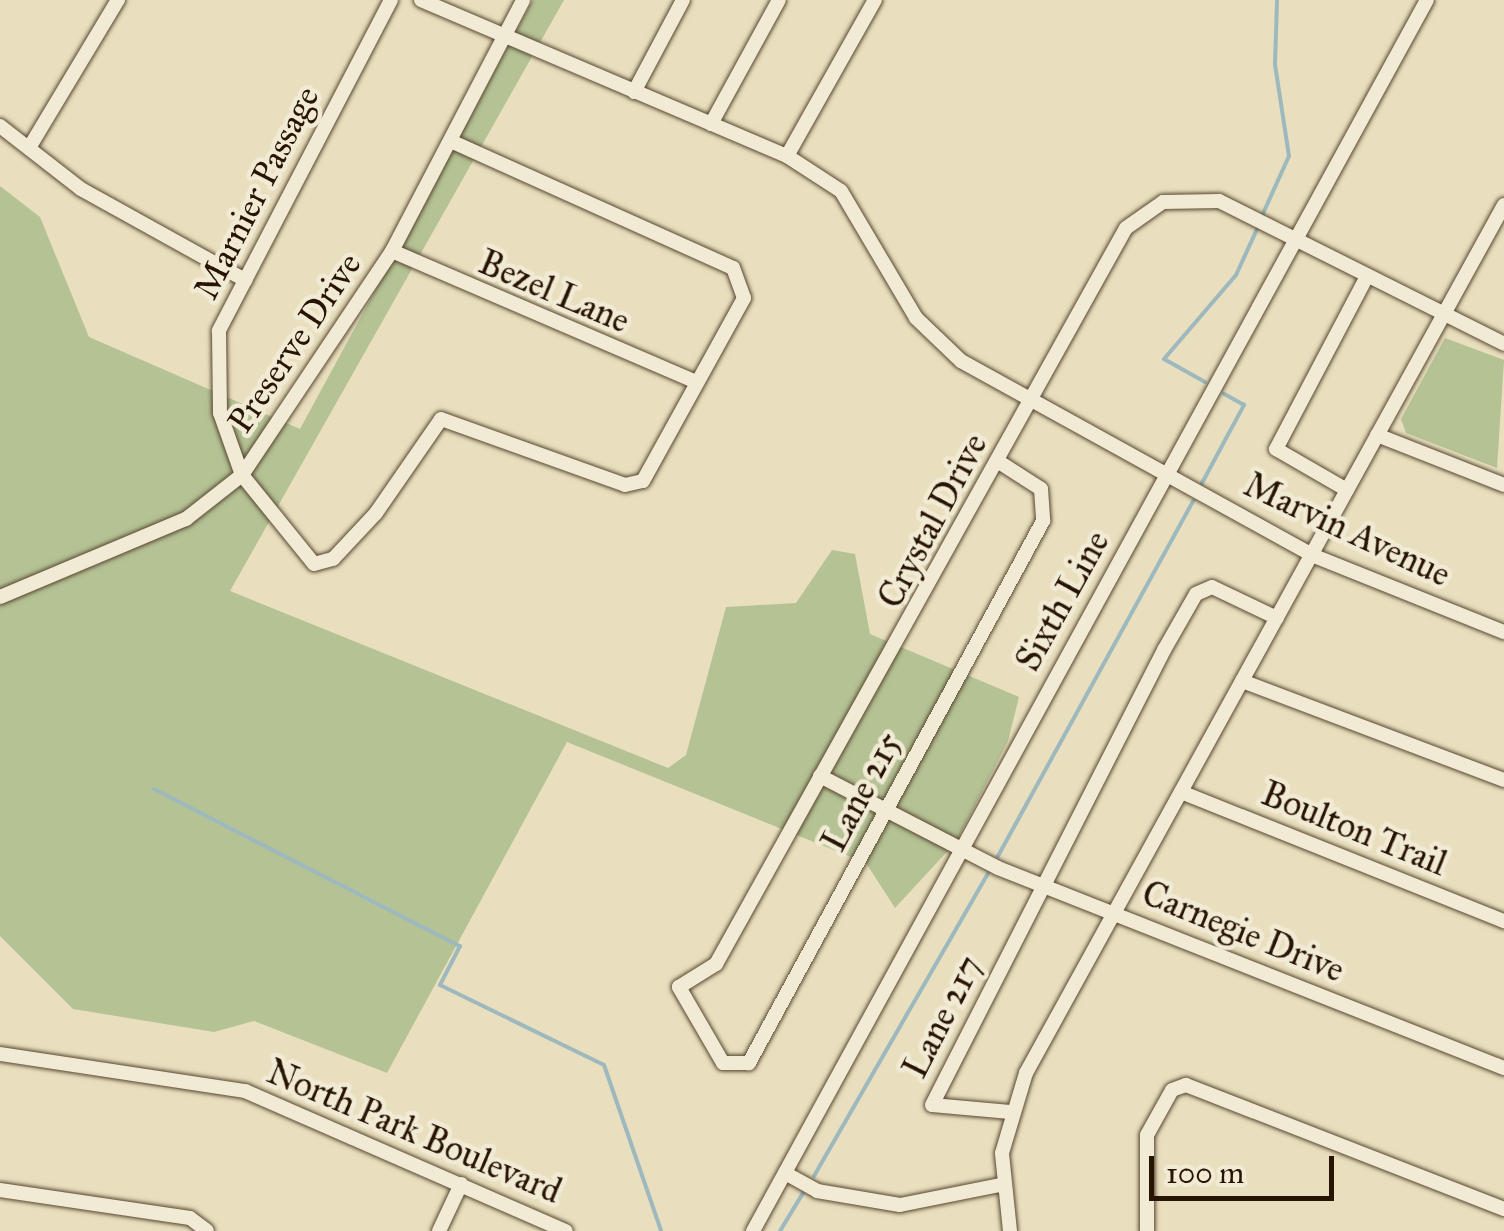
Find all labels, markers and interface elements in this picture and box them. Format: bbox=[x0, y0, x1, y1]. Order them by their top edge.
street label: Marnier Passage bbox=[185, 80, 329, 306]
street label: Bezel Lane bbox=[472, 241, 636, 343]
street label: Preserve Drive bbox=[220, 245, 370, 441]
street label: Crystal Drive bbox=[870, 427, 996, 615]
street label: Marvin Avenue bbox=[1237, 464, 1457, 596]
street label: Sixth Line bbox=[1007, 524, 1119, 678]
street label: Lane 215 bbox=[813, 725, 911, 859]
street label: Boulton Trail bbox=[1255, 773, 1453, 885]
street label: Carnegie Drive bbox=[1136, 872, 1350, 992]
street label: Lane 217 bbox=[894, 949, 992, 1085]
street label: North Park Boulevard bbox=[261, 1051, 567, 1213]
scale bar bbox=[1154, 1136, 1339, 1198]
text: 100 m bbox=[1166, 1155, 1244, 1191]

